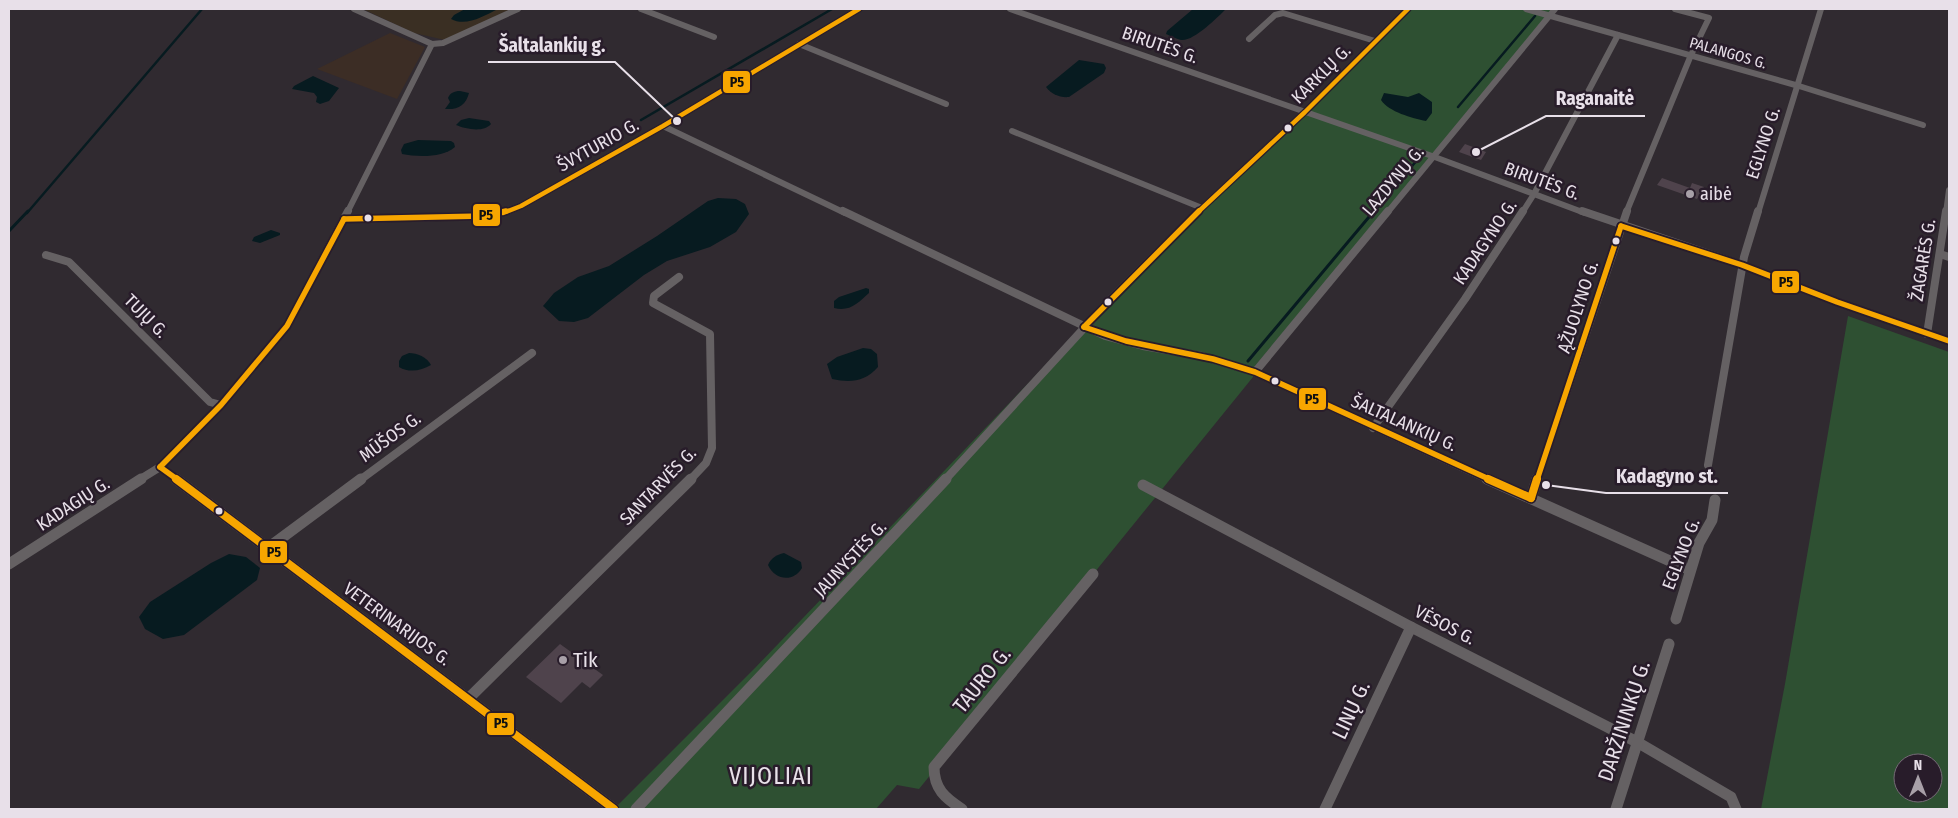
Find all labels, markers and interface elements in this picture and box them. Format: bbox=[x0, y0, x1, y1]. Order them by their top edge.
street label: BIRUTĖS G. bbox=[1119, 22, 1201, 68]
callout: Šaltalankių g. bbox=[488, 28, 615, 62]
text: Šaltalankių g. bbox=[499, 32, 605, 57]
street label: PALANGOS G. bbox=[1687, 33, 1769, 73]
street label: KARKLŲ G. bbox=[1287, 40, 1355, 108]
line badge: P5 bbox=[722, 70, 751, 94]
text: P5 bbox=[730, 74, 744, 91]
callout: Raganaitė bbox=[1546, 82, 1645, 116]
text: Raganaitė bbox=[1556, 87, 1635, 110]
street label: EGLYNO G. bbox=[1741, 104, 1785, 182]
street label: ŠVYTURIO G. bbox=[553, 114, 643, 176]
unlabelled marker bbox=[1283, 123, 1293, 133]
street label: LAZDYNŲ G. bbox=[1357, 141, 1429, 221]
street label: BIRUTĖS G. bbox=[1501, 157, 1583, 205]
place label: aibė bbox=[1700, 183, 1732, 205]
marker: aibė bbox=[1684, 188, 1696, 200]
street label: KADAGYNO G. bbox=[1448, 195, 1522, 289]
line badge: P5 bbox=[472, 203, 501, 227]
text: P5 bbox=[479, 207, 493, 224]
unlabelled marker bbox=[363, 213, 373, 223]
street label: ŽAGARĖS G. bbox=[1906, 217, 1940, 303]
unlabelled marker bbox=[1611, 236, 1621, 246]
street label: ĄŽUOLYNO G. bbox=[1553, 258, 1603, 356]
line badge: P5 bbox=[1771, 270, 1800, 294]
text: P5 bbox=[1779, 274, 1793, 291]
street label: TUJŲ G. bbox=[120, 290, 173, 343]
unlabelled marker bbox=[1103, 297, 1113, 307]
unlabelled marker bbox=[1270, 376, 1280, 386]
line badge: P5 bbox=[1298, 387, 1327, 411]
street label: ŠALTALANKIŲ G. bbox=[1348, 390, 1460, 456]
text: P5 bbox=[1305, 391, 1319, 408]
street label: MŪŠOS G. bbox=[355, 407, 425, 467]
street label: SANTARVĖS G. bbox=[615, 442, 701, 530]
callout: Kadagyno st. bbox=[1606, 459, 1728, 493]
text: Kadagyno st. bbox=[1616, 465, 1718, 488]
street label: KADAGIŲ G. bbox=[32, 472, 114, 536]
unlabelled marker bbox=[214, 506, 224, 516]
street label: EGLYNO G. bbox=[1657, 515, 1705, 593]
street label: JAUNYSTĖS G. bbox=[809, 516, 891, 602]
line badge: P5 bbox=[259, 540, 288, 564]
text: P5 bbox=[267, 544, 281, 561]
street label: VETERINARIJOS G. bbox=[339, 578, 455, 670]
street label: VĖSOS G. bbox=[1411, 600, 1479, 650]
street label: TAURO G. bbox=[947, 642, 1017, 718]
place label: Tik bbox=[573, 647, 598, 673]
marker: Tik bbox=[557, 654, 569, 666]
street label: DARŽININKŲ G. bbox=[1592, 657, 1656, 785]
street label: LINŲ G. bbox=[1326, 677, 1376, 743]
line badge: P5 bbox=[486, 712, 515, 736]
text: P5 bbox=[494, 715, 508, 732]
north arrow bbox=[1893, 753, 1943, 803]
text: N bbox=[1914, 757, 1922, 774]
district label: VIJOLIAI bbox=[729, 762, 813, 790]

